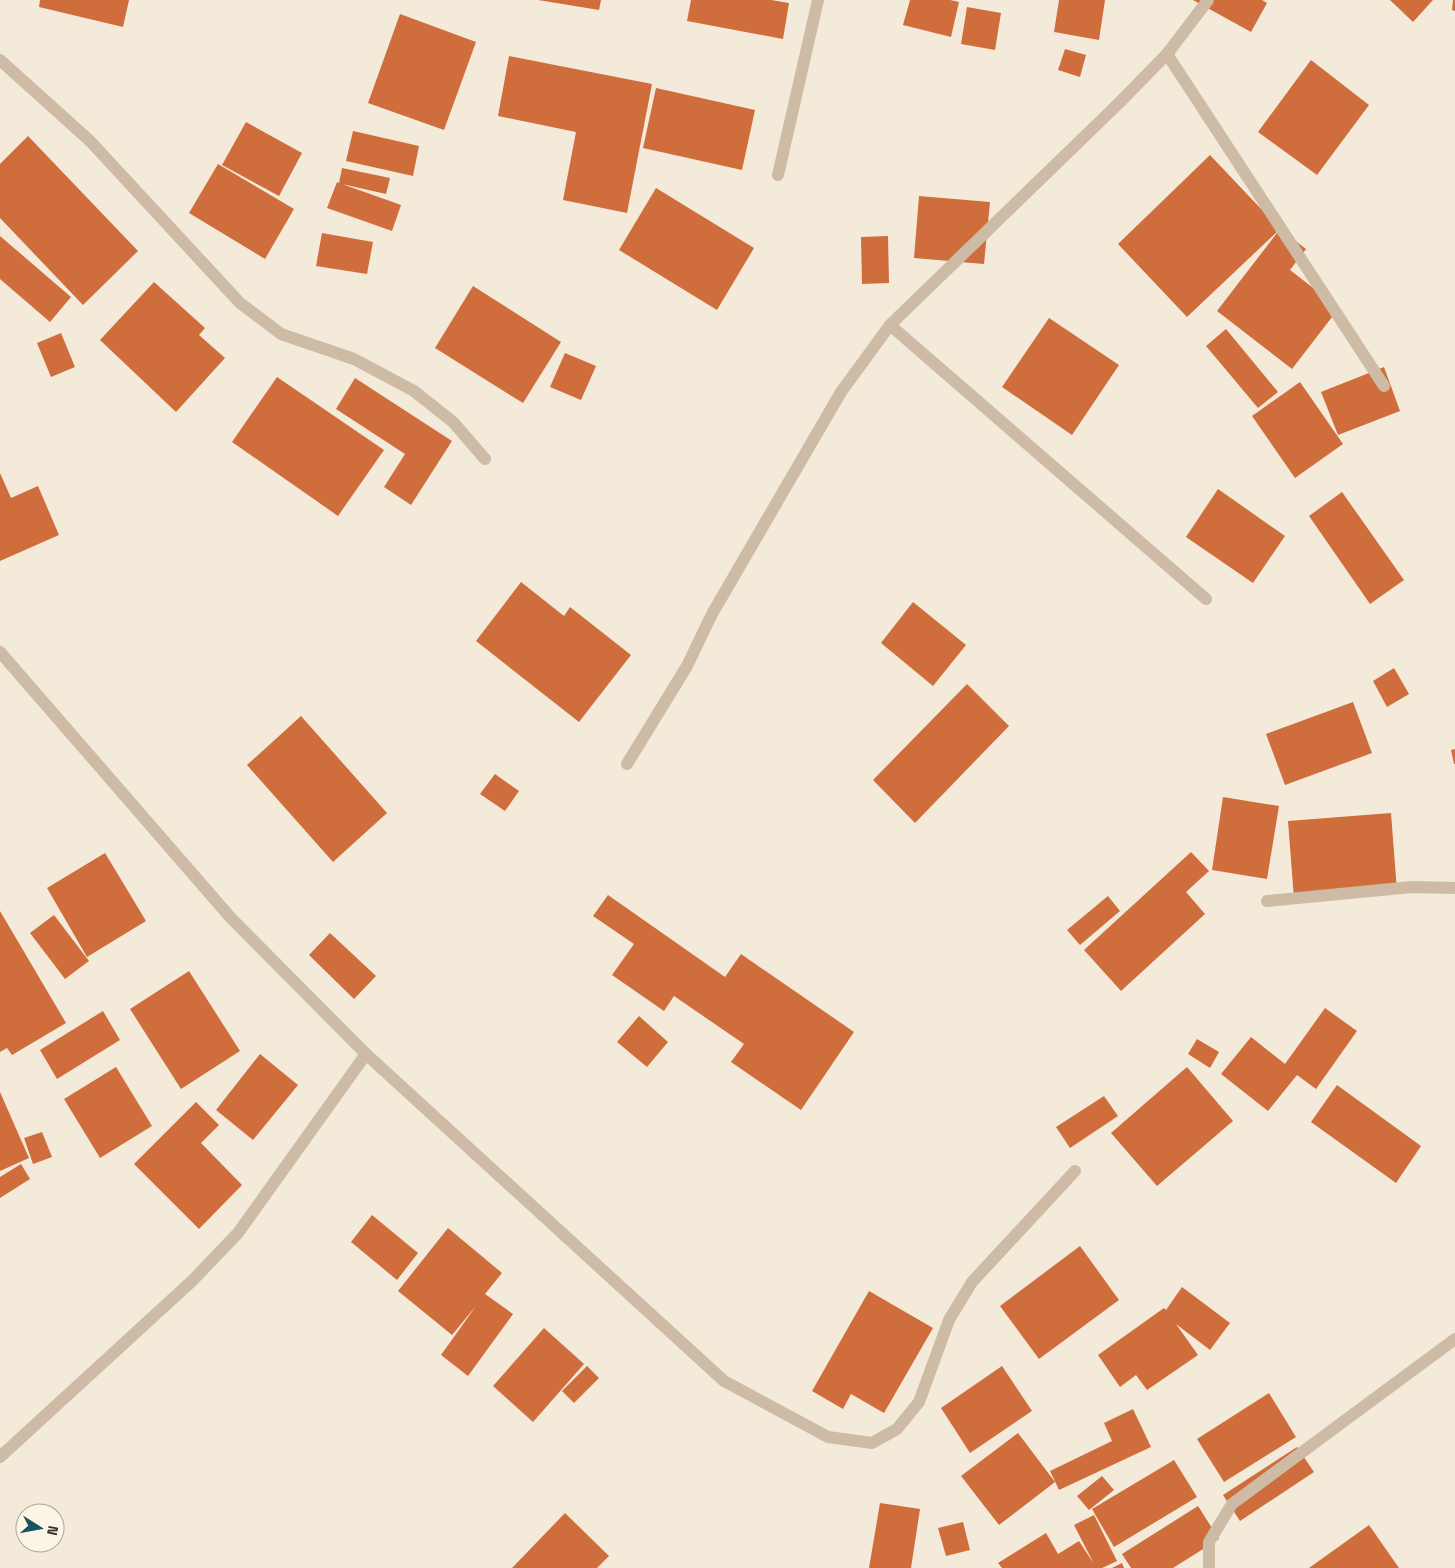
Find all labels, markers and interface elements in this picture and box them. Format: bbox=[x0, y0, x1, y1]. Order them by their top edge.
north arrow bbox=[15, 1503, 65, 1553]
text: N bbox=[43, 1524, 62, 1537]

